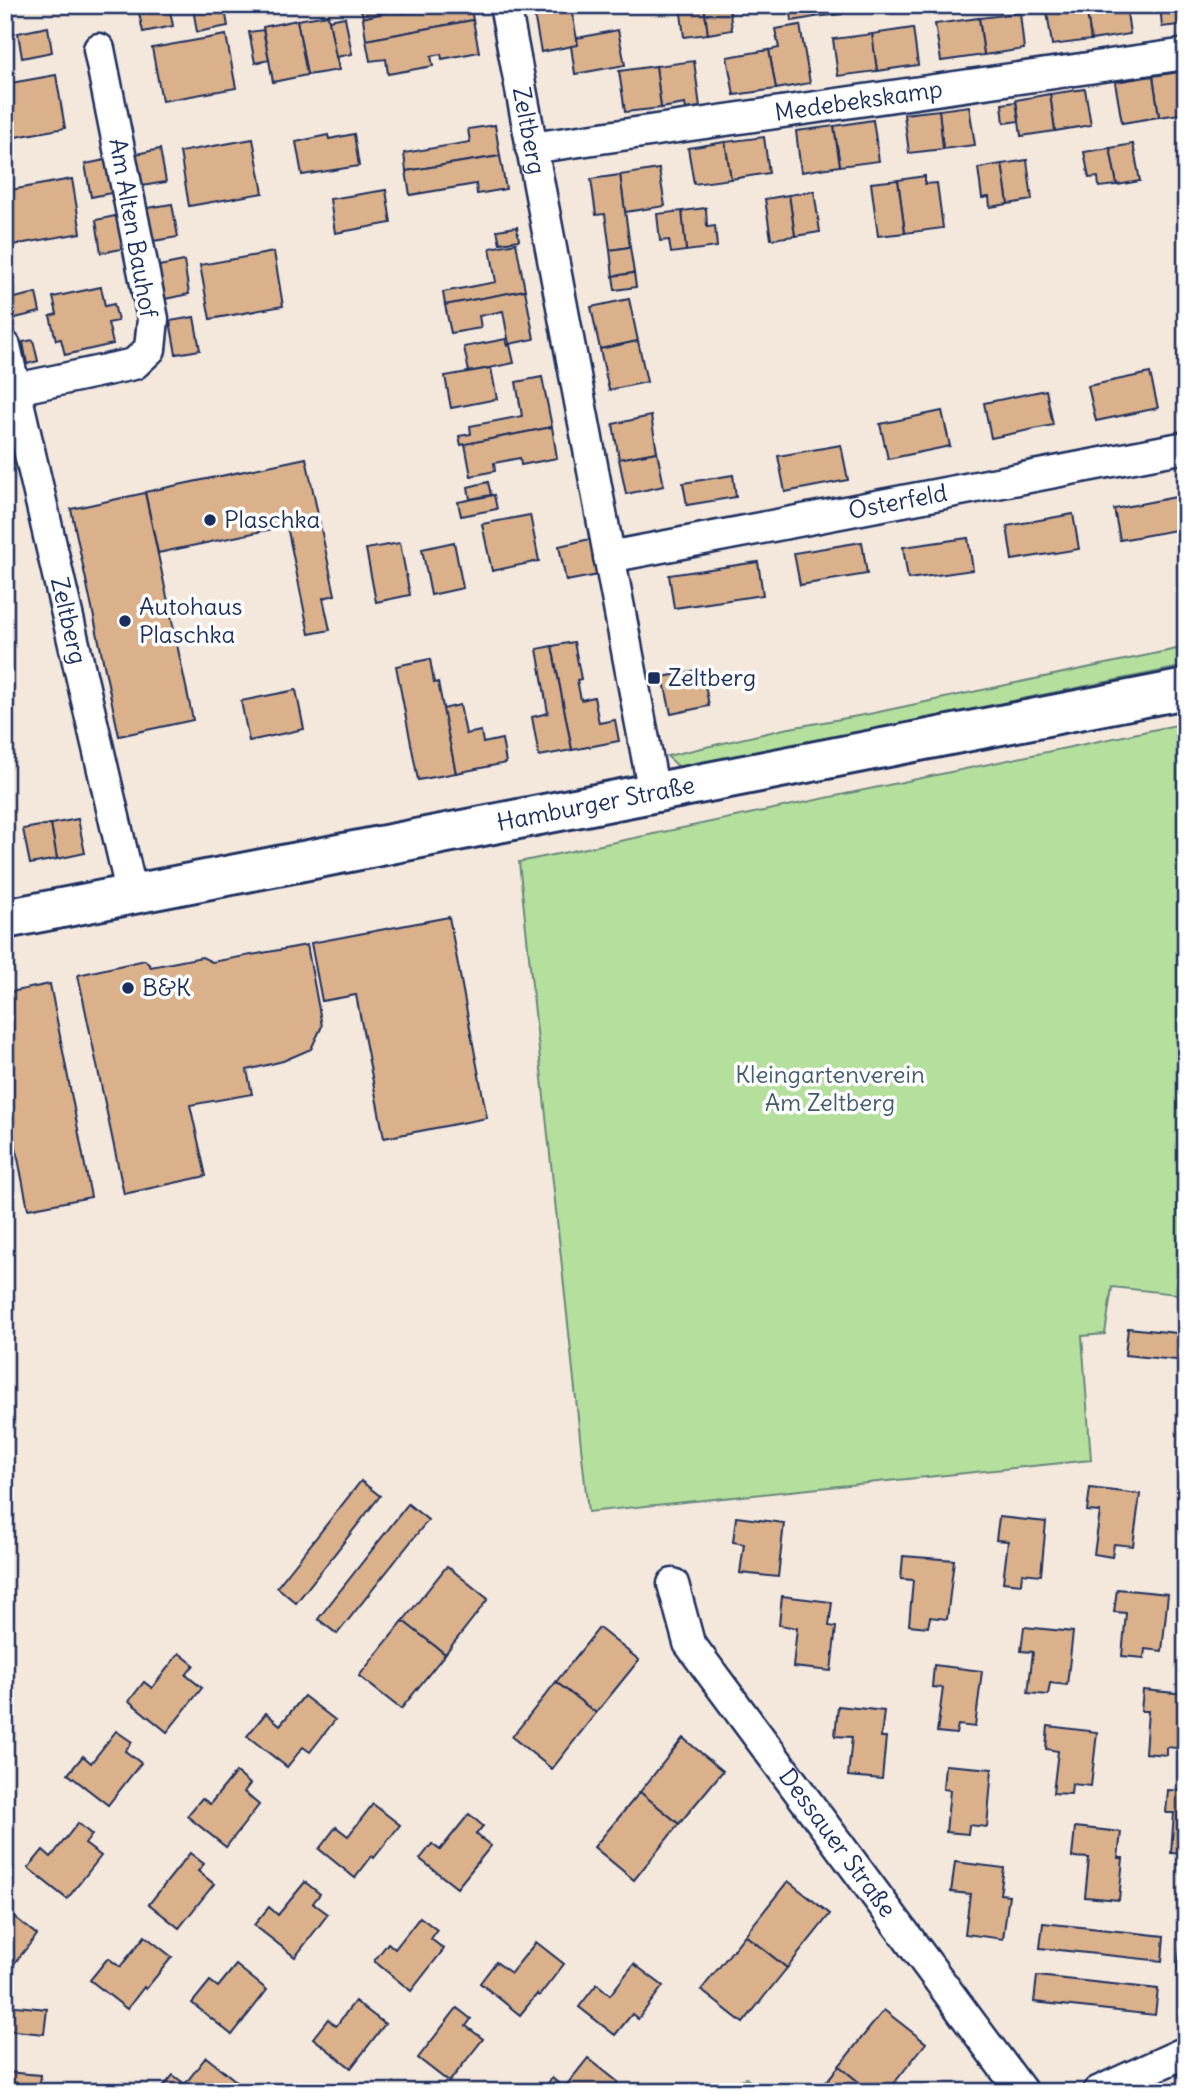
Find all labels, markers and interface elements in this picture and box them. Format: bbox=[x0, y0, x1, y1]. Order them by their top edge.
street label: Medebekskamp bbox=[773, 73, 944, 127]
street label: Zeltberg bbox=[507, 84, 553, 177]
street label: Am Alten Bauhof bbox=[103, 136, 165, 321]
street label: Osterfeld bbox=[846, 477, 949, 525]
place label: Plaschka bbox=[224, 504, 320, 534]
marker: Plaschka bbox=[202, 512, 218, 528]
street label: Zeltberg bbox=[45, 574, 94, 667]
place label: Autohaus Plaschka bbox=[139, 591, 242, 649]
marker: Autohaus Plaschka bbox=[117, 613, 133, 629]
place label: Zeltberg bbox=[668, 662, 756, 692]
marker: Zeltberg bbox=[646, 670, 662, 686]
street label: Hamburger Straße bbox=[494, 769, 697, 837]
place label: B&K bbox=[142, 972, 191, 1002]
marker: B&K bbox=[120, 980, 136, 996]
park label: Kleingartenverein Am Zeltberg bbox=[735, 1059, 925, 1117]
street label: Dessauer Straße bbox=[773, 1762, 903, 1923]

